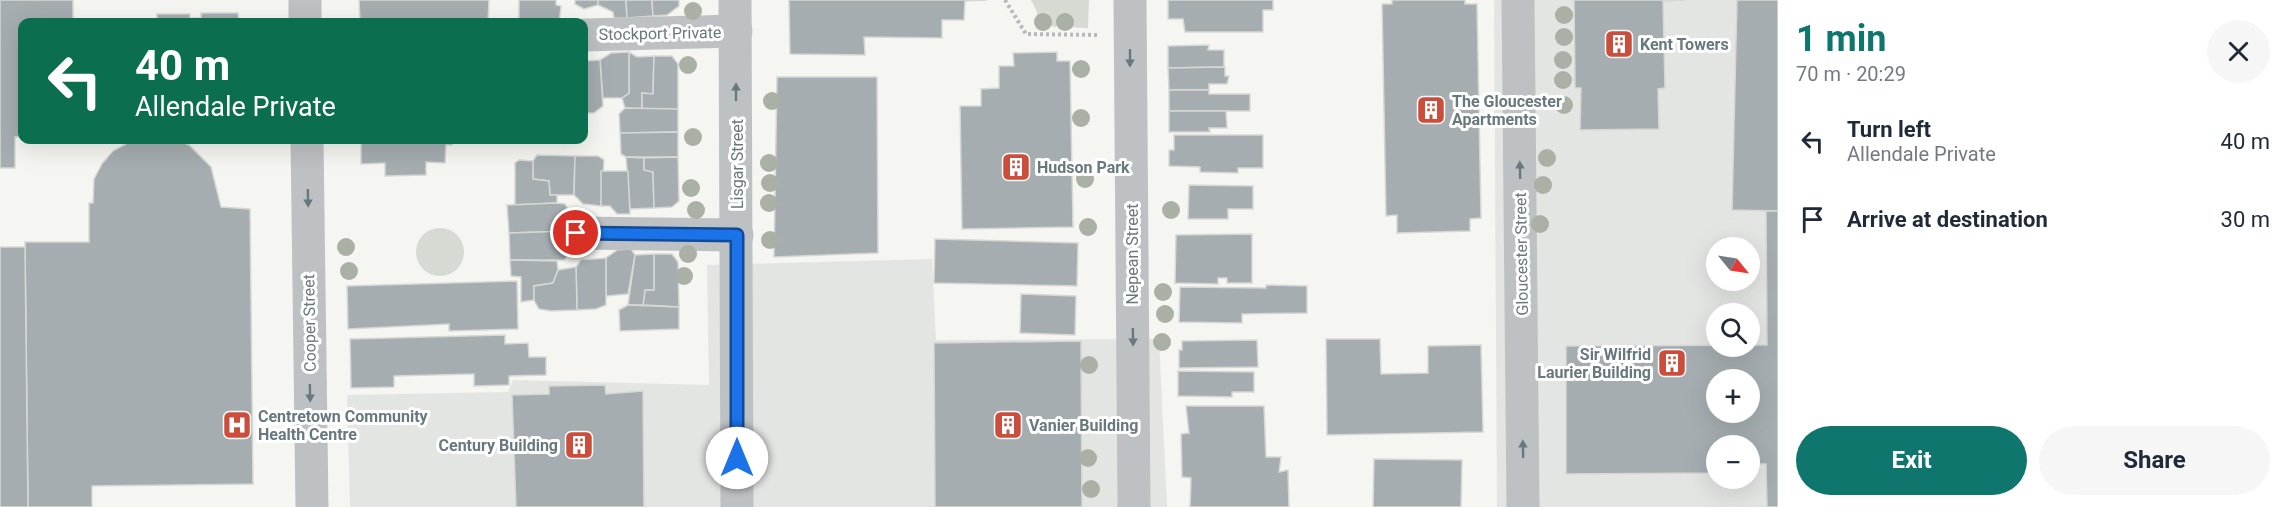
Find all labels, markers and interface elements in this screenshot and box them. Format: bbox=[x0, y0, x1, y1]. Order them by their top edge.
text: 1 min bbox=[1796, 18, 1887, 60]
button: close bbox=[2207, 20, 2270, 83]
street label: Stockport Private bbox=[598, 23, 722, 44]
building icon: Kent Towers bbox=[1603, 28, 1635, 60]
place label: Kent Towers bbox=[1640, 35, 1729, 54]
text: 40 m bbox=[135, 41, 230, 90]
icon: left bbox=[36, 42, 114, 120]
one-way arrow bbox=[1125, 49, 1135, 68]
text: 70 m · 20:29 bbox=[1796, 62, 1906, 86]
one-way arrow bbox=[731, 82, 741, 101]
text: Allendale Private bbox=[135, 91, 336, 123]
place label: The Gloucester Apartments bbox=[1452, 92, 1562, 129]
building icon: The Gloucester Apartments bbox=[1415, 94, 1447, 126]
text: Turn left bbox=[1847, 117, 1931, 142]
street label: Lisgar Street bbox=[728, 119, 747, 209]
icon: left bbox=[1796, 125, 1829, 158]
text: 40 m bbox=[2221, 129, 2270, 154]
text: Allendale Private bbox=[1847, 142, 1996, 166]
building icon: Hudson Park bbox=[1000, 151, 1032, 183]
place label: Hudson Park bbox=[1037, 158, 1130, 177]
one-way arrow bbox=[1515, 160, 1525, 179]
one-way arrow bbox=[303, 188, 313, 207]
street label: Gloucester Street bbox=[1511, 192, 1532, 316]
street label: Nepean Street bbox=[1123, 203, 1142, 305]
icon: arrive bbox=[1796, 203, 1829, 236]
pin bbox=[550, 207, 601, 258]
text: Arrive at destination bbox=[1847, 207, 2048, 232]
text: 30 m bbox=[2221, 207, 2270, 232]
icon: arrive bbox=[559, 216, 592, 249]
north arrow bbox=[1706, 237, 1760, 291]
map controls bbox=[1706, 237, 1760, 489]
street label: Cooper Street bbox=[299, 274, 320, 372]
button: search bbox=[1706, 303, 1760, 357]
one-way arrow bbox=[1128, 328, 1137, 347]
place label: Sir Wilfrid Laurier Building bbox=[1537, 345, 1651, 382]
building icon: Sir Wilfrid Laurier Building bbox=[1656, 347, 1688, 379]
button: + bbox=[1706, 369, 1760, 423]
one-way arrow bbox=[306, 383, 315, 402]
place label: Centretown Community Health Centre bbox=[258, 407, 429, 444]
hospital icon: Centretown Community Health Centre bbox=[221, 409, 253, 441]
building icon: Vanier Building bbox=[992, 409, 1024, 441]
place label: Vanier Building bbox=[1029, 416, 1138, 435]
position arrow bbox=[705, 426, 769, 490]
button: Exit bbox=[1796, 426, 2027, 495]
button: Share bbox=[2039, 426, 2270, 495]
building icon: Century Building bbox=[563, 429, 595, 461]
button: − bbox=[1706, 435, 1760, 489]
place label: Century Building bbox=[439, 436, 558, 455]
one-way arrow bbox=[1518, 439, 1527, 458]

